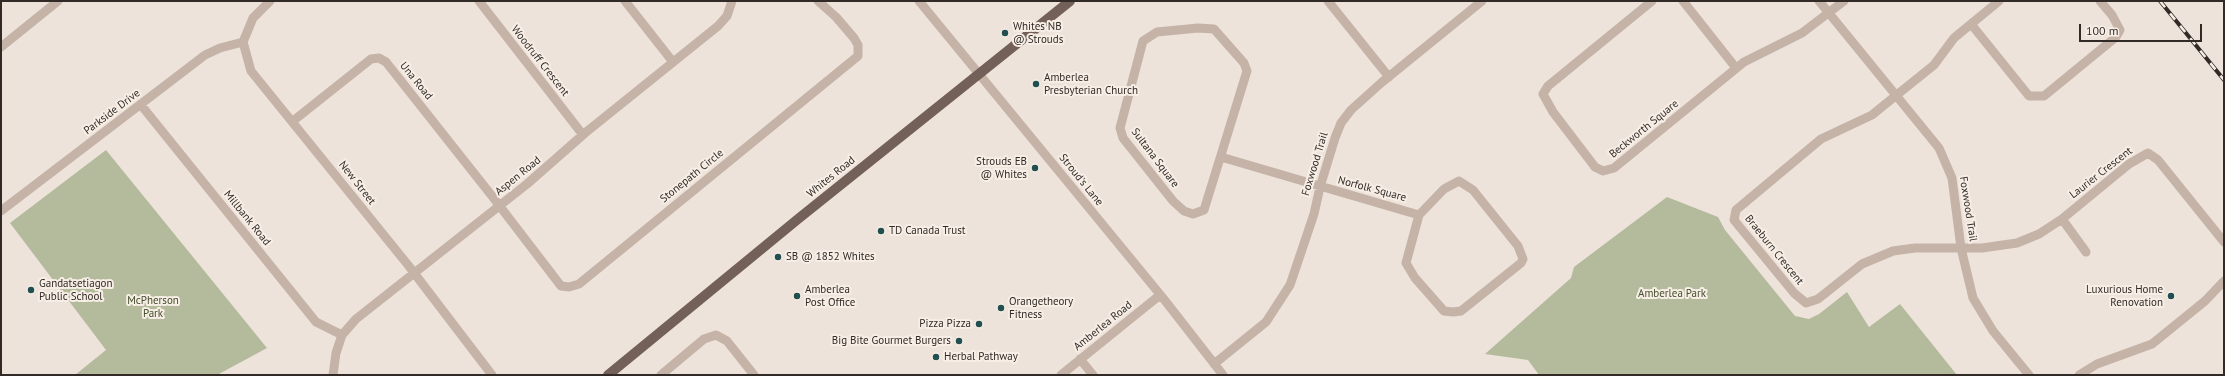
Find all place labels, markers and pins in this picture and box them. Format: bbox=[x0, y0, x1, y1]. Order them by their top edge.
place label: Whites NB @ Strouds bbox=[1013, 20, 1063, 46]
marker: Whites NB @ Strouds bbox=[1000, 28, 1010, 38]
place label: Amberlea Presbyterian Church bbox=[1044, 71, 1138, 97]
marker: Amberlea Presbyterian Church bbox=[1031, 79, 1041, 89]
place label: Strouds EB @ Whites bbox=[976, 155, 1027, 181]
marker: Strouds EB @ Whites bbox=[1030, 163, 1040, 173]
place label: TD Canada Trust bbox=[889, 224, 966, 238]
marker: TD Canada Trust bbox=[876, 226, 886, 236]
place label: SB @ 1852 Whites bbox=[786, 250, 875, 264]
marker: SB @ 1852 Whites bbox=[773, 252, 783, 262]
place label: Gandatsetiagon Public School bbox=[39, 277, 112, 303]
place label: Amberlea Post Office bbox=[805, 283, 855, 309]
place label: Luxurious Home Renovation bbox=[2086, 283, 2163, 309]
marker: Gandatsetiagon Public School bbox=[26, 285, 36, 295]
marker: Amberlea Post Office bbox=[792, 291, 802, 301]
marker: Luxurious Home Renovation bbox=[2166, 291, 2176, 301]
place label: Orangetheory Fitness bbox=[1009, 295, 1073, 321]
marker: Orangetheory Fitness bbox=[996, 303, 1006, 313]
place label: Pizza Pizza bbox=[919, 317, 971, 331]
marker: Pizza Pizza bbox=[974, 319, 984, 329]
place label: Big Bite Gourmet Burgers bbox=[832, 334, 951, 348]
marker: Big Bite Gourmet Burgers bbox=[954, 336, 964, 346]
place label: Herbal Pathway bbox=[944, 350, 1018, 364]
marker: Herbal Pathway bbox=[931, 352, 941, 362]

